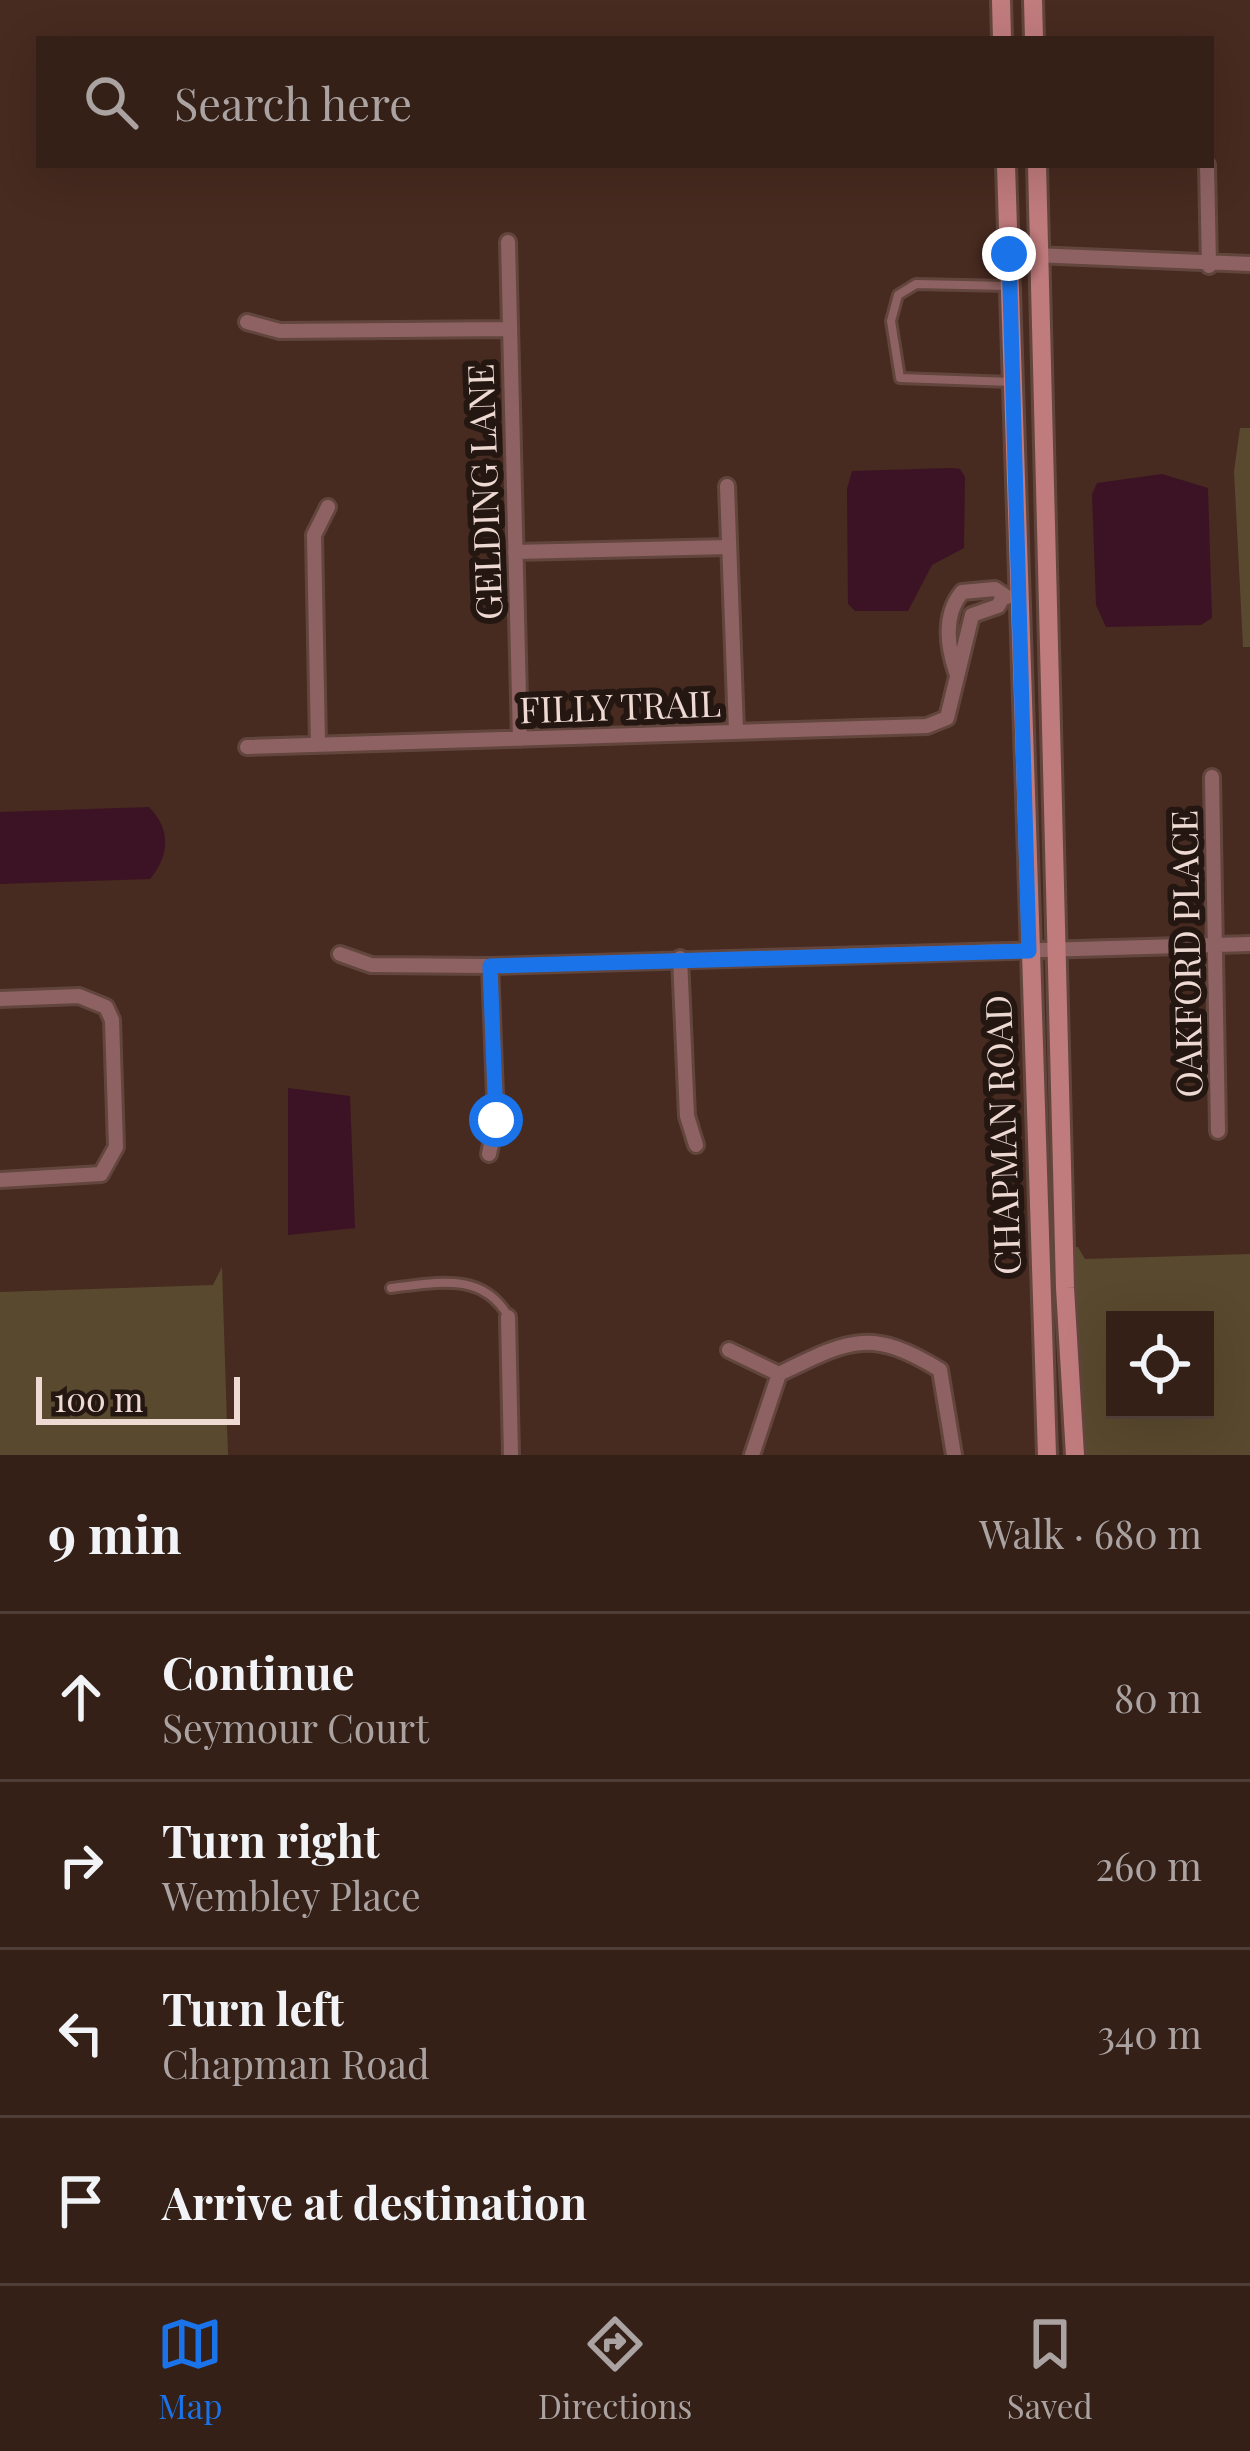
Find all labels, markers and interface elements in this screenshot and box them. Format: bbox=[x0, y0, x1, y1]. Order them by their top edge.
search box bbox=[36, 36, 1214, 168]
icon: search bbox=[78, 69, 144, 135]
text: Search here bbox=[174, 72, 412, 132]
route end bbox=[982, 227, 1036, 281]
street label: GELDING LANE bbox=[455, 363, 511, 621]
street label: FILLY TRAIL bbox=[518, 677, 722, 733]
street label: OAKFORD PLACE bbox=[1158, 810, 1212, 1098]
street label: CHAPMAN ROAD bbox=[972, 994, 1030, 1276]
route start bbox=[469, 1093, 523, 1147]
map controls bbox=[1106, 1311, 1214, 1419]
button: locate bbox=[1106, 1311, 1214, 1419]
scale bar bbox=[36, 1371, 240, 1424]
text: 100 m bbox=[54, 1376, 143, 1420]
text: 9 min bbox=[48, 1499, 182, 1567]
text: Walk · 680 m bbox=[979, 1507, 1202, 1559]
text: Continue bbox=[162, 1641, 354, 1701]
icon: ahead bbox=[48, 1664, 114, 1730]
text: 80 m bbox=[1114, 1671, 1202, 1723]
text: Seymour Court bbox=[162, 1701, 429, 1753]
text: Turn right bbox=[162, 1809, 380, 1869]
icon: right bbox=[48, 1832, 114, 1898]
text: 260 m bbox=[1095, 1839, 1202, 1891]
text: Wembley Place bbox=[162, 1869, 421, 1921]
text: Turn left bbox=[162, 1977, 344, 2037]
icon: left bbox=[48, 2000, 114, 2066]
text: 340 m bbox=[1097, 2007, 1202, 2059]
text: Chapman Road bbox=[162, 2037, 430, 2089]
icon: arrive bbox=[48, 2168, 114, 2234]
text: Arrive at destination bbox=[162, 2171, 587, 2231]
tab: Map bbox=[157, 2311, 223, 2427]
tab: Directions bbox=[538, 2311, 692, 2427]
tab: Saved bbox=[1007, 2311, 1093, 2427]

